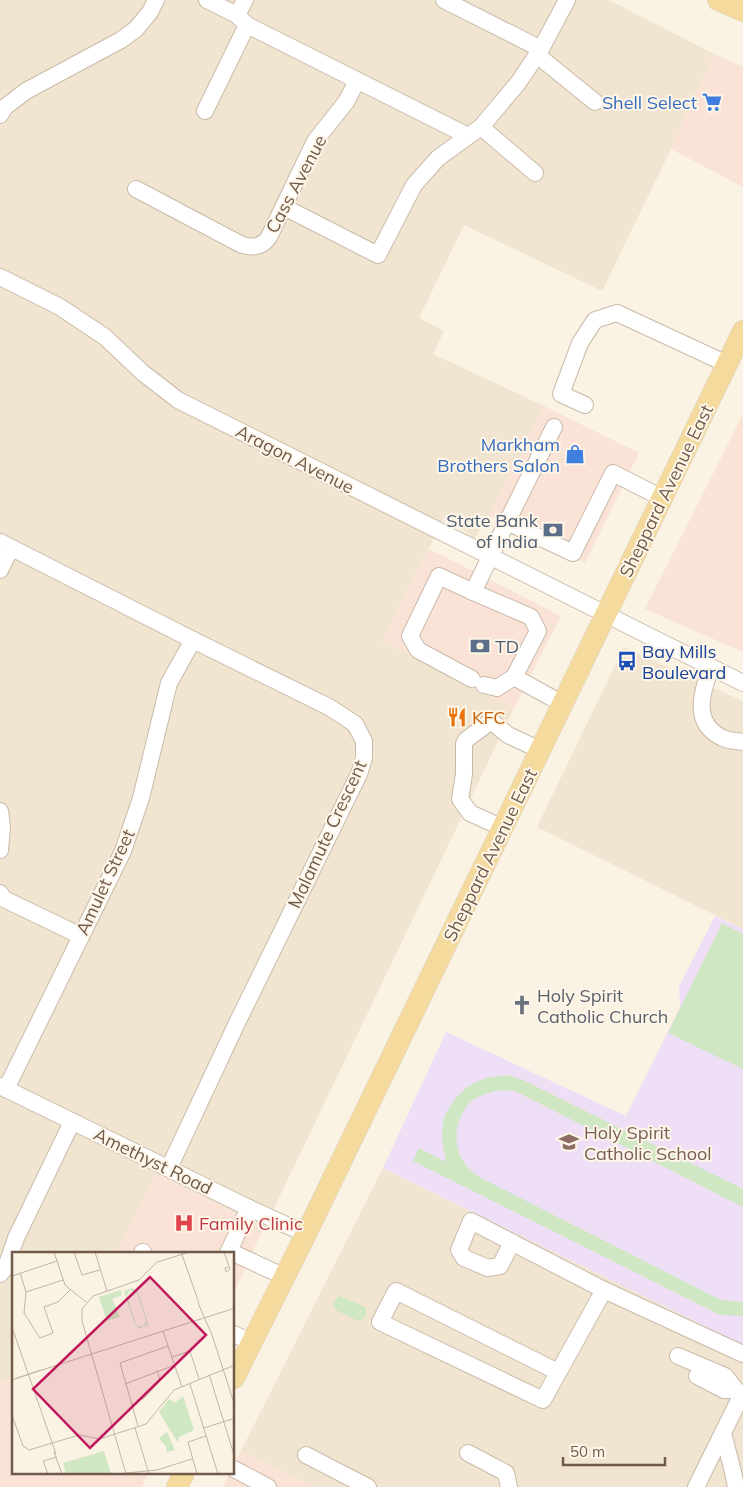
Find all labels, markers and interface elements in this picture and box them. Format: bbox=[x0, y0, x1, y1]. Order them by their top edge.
place label: Shell Select bbox=[602, 91, 697, 114]
supermarket icon: Shell Select bbox=[701, 91, 723, 113]
street label: Cass Avenue bbox=[260, 131, 332, 237]
street label: Sheppard Avenue East bbox=[614, 401, 718, 581]
street label: Aragon Avenue bbox=[232, 419, 358, 499]
place label: Markham Brothers Salon bbox=[437, 433, 560, 477]
shop icon: Markham Brothers Salon bbox=[564, 443, 586, 465]
place label: State Bank of India bbox=[446, 509, 539, 553]
bank icon: State Bank of India bbox=[542, 519, 564, 541]
bank icon: TD bbox=[469, 635, 491, 657]
place label: TD bbox=[495, 635, 519, 658]
place label: Bay Mills Boulevard bbox=[642, 640, 726, 684]
bus stop icon: Bay Mills Boulevard bbox=[616, 650, 638, 672]
restaurant icon: KFC bbox=[446, 706, 468, 728]
place label: KFC bbox=[472, 706, 506, 729]
street label: Malamute Crescent bbox=[283, 756, 371, 912]
street label: Sheppard Avenue East bbox=[438, 765, 542, 945]
street label: Amulet Street bbox=[70, 825, 140, 939]
place label: Holy Spirit Catholic Church bbox=[537, 984, 668, 1028]
church icon: Holy Spirit Catholic Church bbox=[511, 994, 533, 1016]
place label: Holy Spirit Catholic School bbox=[584, 1121, 712, 1165]
street label: Amethyst Road bbox=[90, 1122, 216, 1200]
school or university icon: Holy Spirit Catholic School bbox=[558, 1131, 580, 1153]
hospital icon: Family Clinic bbox=[173, 1212, 195, 1234]
place label: Family Clinic bbox=[199, 1212, 303, 1235]
inset map bbox=[12, 1252, 235, 1474]
scale bar bbox=[563, 1434, 666, 1466]
text: 50 m bbox=[570, 1442, 605, 1461]

